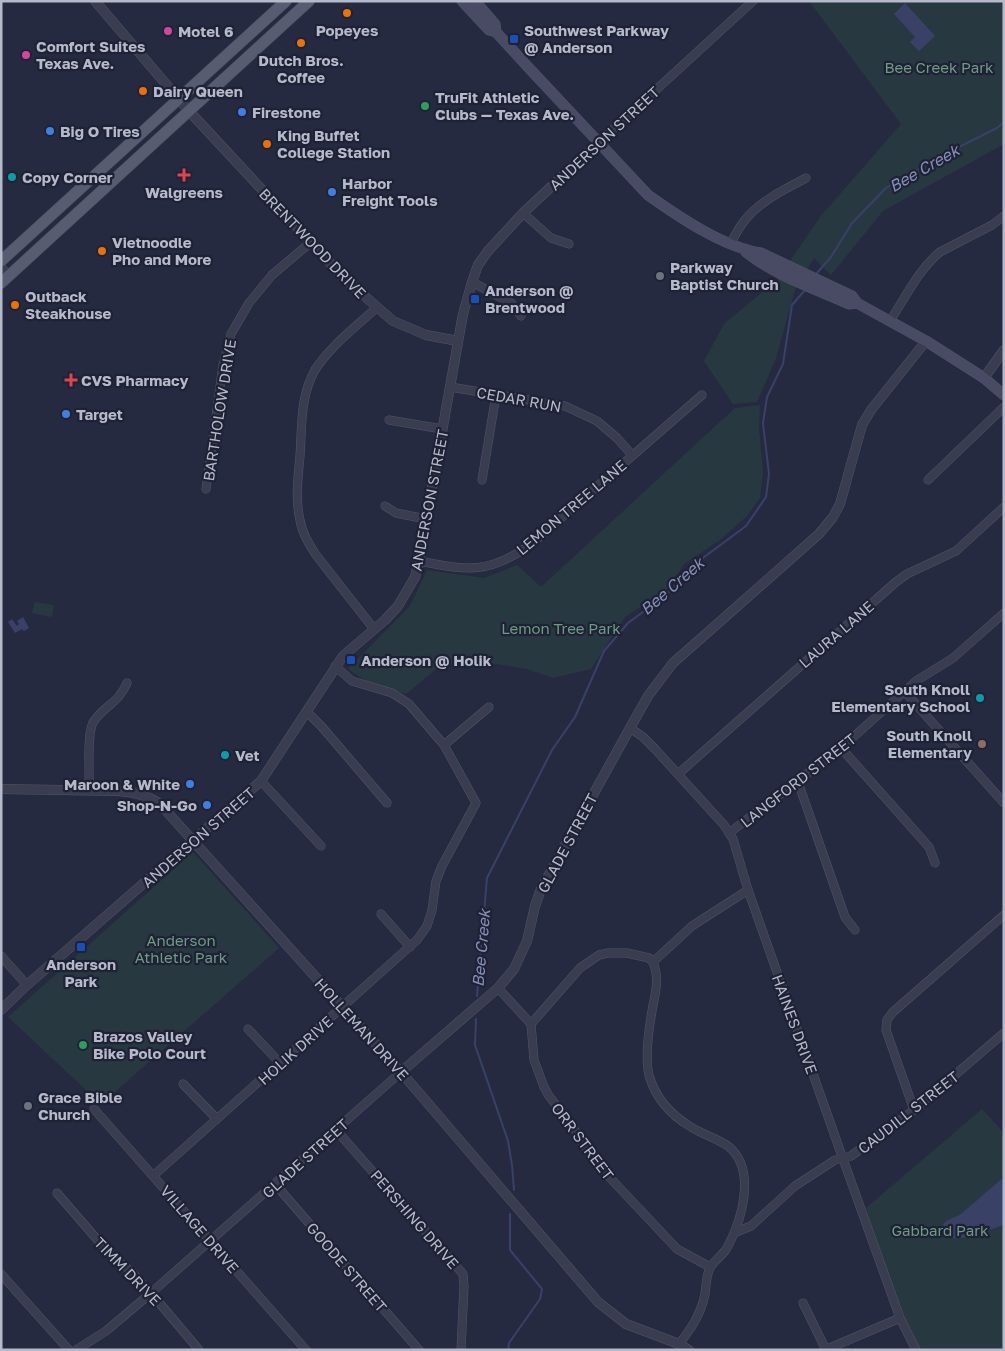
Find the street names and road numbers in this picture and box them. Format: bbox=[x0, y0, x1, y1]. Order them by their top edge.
street label: ANDERSON STREET bbox=[545, 82, 663, 194]
street label: BRENTWOOD DRIVE bbox=[256, 184, 370, 302]
street label: BARTHOLOW DRIVE bbox=[199, 338, 239, 482]
street label: CEDAR RUN bbox=[475, 383, 563, 415]
street label: ANDERSON STREET bbox=[406, 428, 452, 572]
street label: LEMON TREE LANE bbox=[512, 456, 630, 558]
street label: LAURA LANE bbox=[795, 597, 877, 671]
street label: LANGFORD STREET bbox=[736, 729, 860, 831]
street label: ANDERSON STREET bbox=[138, 783, 258, 891]
street label: GLADE STREET bbox=[533, 790, 601, 896]
street label: HAINES DRIVE bbox=[769, 972, 821, 1076]
street label: HOLLEMAN DRIVE bbox=[311, 974, 413, 1084]
street label: HOLIK DRIVE bbox=[254, 1012, 336, 1088]
street label: CAUDILL STREET bbox=[854, 1067, 962, 1157]
street label: ORR STREET bbox=[548, 1099, 618, 1183]
street label: GLADE STREET bbox=[258, 1115, 352, 1201]
street label: PERSHING DRIVE bbox=[367, 1166, 463, 1272]
street label: VILLAGE DRIVE bbox=[157, 1182, 243, 1276]
street label: GOODE STREET bbox=[303, 1218, 391, 1316]
street label: TIMM DRIVE bbox=[91, 1233, 165, 1309]

